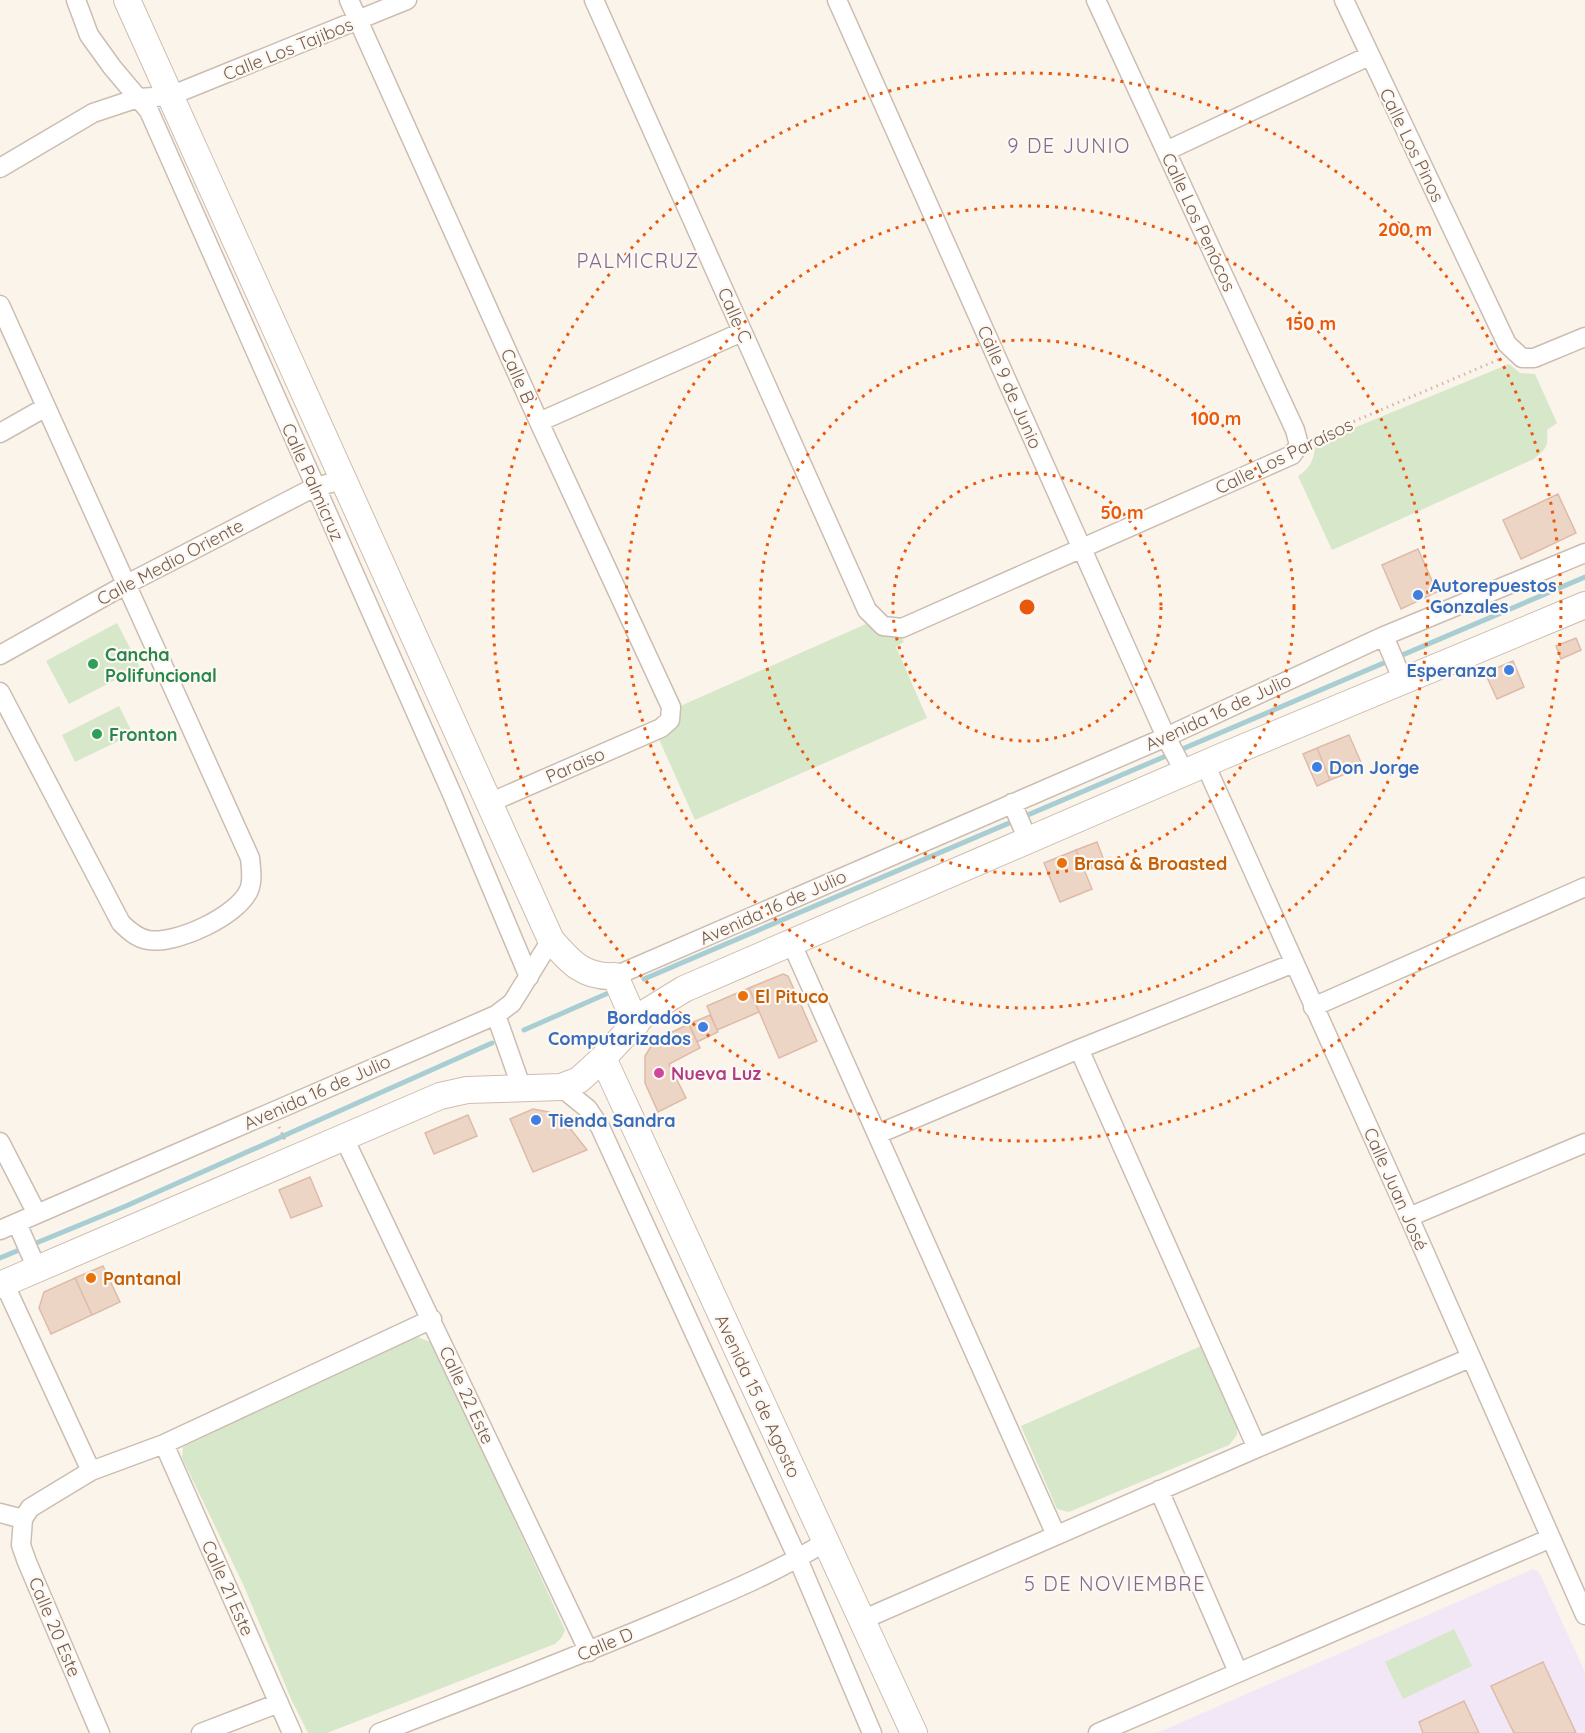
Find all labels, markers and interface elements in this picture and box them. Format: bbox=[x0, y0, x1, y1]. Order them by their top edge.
street label: Calle Los Tajibos bbox=[219, 12, 357, 86]
street label: Calle Los Pinos bbox=[1374, 84, 1450, 206]
district label: 9 DE JUNIO bbox=[1007, 133, 1131, 158]
street label: Calle Los Penocos bbox=[1157, 149, 1241, 295]
text: 200 m bbox=[1378, 218, 1432, 241]
district label: PALMICRUZ bbox=[576, 248, 700, 273]
street label: Calle C bbox=[713, 284, 757, 346]
text: 150 m bbox=[1286, 312, 1336, 335]
street label: Calle 9 de Junio bbox=[973, 322, 1047, 452]
street label: Calle B bbox=[496, 345, 540, 407]
text: 100 m bbox=[1191, 407, 1241, 430]
street label: Calle Los Paraísos bbox=[1211, 413, 1357, 499]
street label: Calle Palmicruz bbox=[277, 419, 349, 545]
text: 50 m bbox=[1100, 501, 1144, 524]
street label: Calle Medio Oriente bbox=[93, 514, 247, 610]
place label: Autorepuestos Gonzales bbox=[1430, 574, 1557, 618]
marker: Autorepuestos Gonzales bbox=[1411, 588, 1425, 602]
centre of rings bbox=[1017, 597, 1037, 617]
place label: Cancha Polifuncional bbox=[105, 643, 217, 687]
marker: Cancha Polifuncional bbox=[86, 657, 100, 671]
place label: Esperanza bbox=[1406, 659, 1497, 682]
marker: Esperanza bbox=[1502, 663, 1516, 677]
street label: Avenida 16 de Julio bbox=[1141, 668, 1295, 756]
place label: Fronton bbox=[109, 723, 178, 746]
marker: Fronton bbox=[90, 727, 104, 741]
street label: Paraiso bbox=[542, 742, 608, 788]
place label: Don Jorge bbox=[1329, 756, 1419, 779]
marker: Don Jorge bbox=[1310, 760, 1324, 774]
place label: Brasa & Broasted bbox=[1074, 852, 1227, 875]
marker: Brasa & Broasted bbox=[1055, 856, 1069, 870]
street label: Avenida 16 de Julio bbox=[696, 864, 850, 950]
place label: El Pituco bbox=[755, 985, 829, 1008]
marker: El Pituco bbox=[736, 989, 750, 1003]
place label: Bordados Computarizados bbox=[548, 1006, 691, 1050]
marker: Bordados Computarizados bbox=[696, 1020, 710, 1034]
street label: Avenida 16 de Julio bbox=[240, 1049, 394, 1135]
place label: Nueva Luz bbox=[671, 1062, 761, 1085]
marker: Nueva Luz bbox=[652, 1066, 666, 1080]
place label: Tienda Sandra bbox=[548, 1109, 676, 1132]
marker: Tienda Sandra bbox=[529, 1113, 543, 1127]
street label: Calle Juan José bbox=[1359, 1124, 1433, 1254]
place label: Pantanal bbox=[103, 1267, 181, 1290]
marker: Pantanal bbox=[84, 1271, 98, 1285]
street label: Avenida 15 de Agosto bbox=[710, 1311, 806, 1481]
street label: Calle 22 Este bbox=[434, 1342, 500, 1448]
street label: Calle 21 Este bbox=[197, 1537, 259, 1639]
district label: 5 DE NOVIEMBRE bbox=[1024, 1571, 1206, 1596]
street label: Calle 20 Este bbox=[24, 1574, 86, 1680]
street label: Calle D bbox=[573, 1622, 637, 1666]

